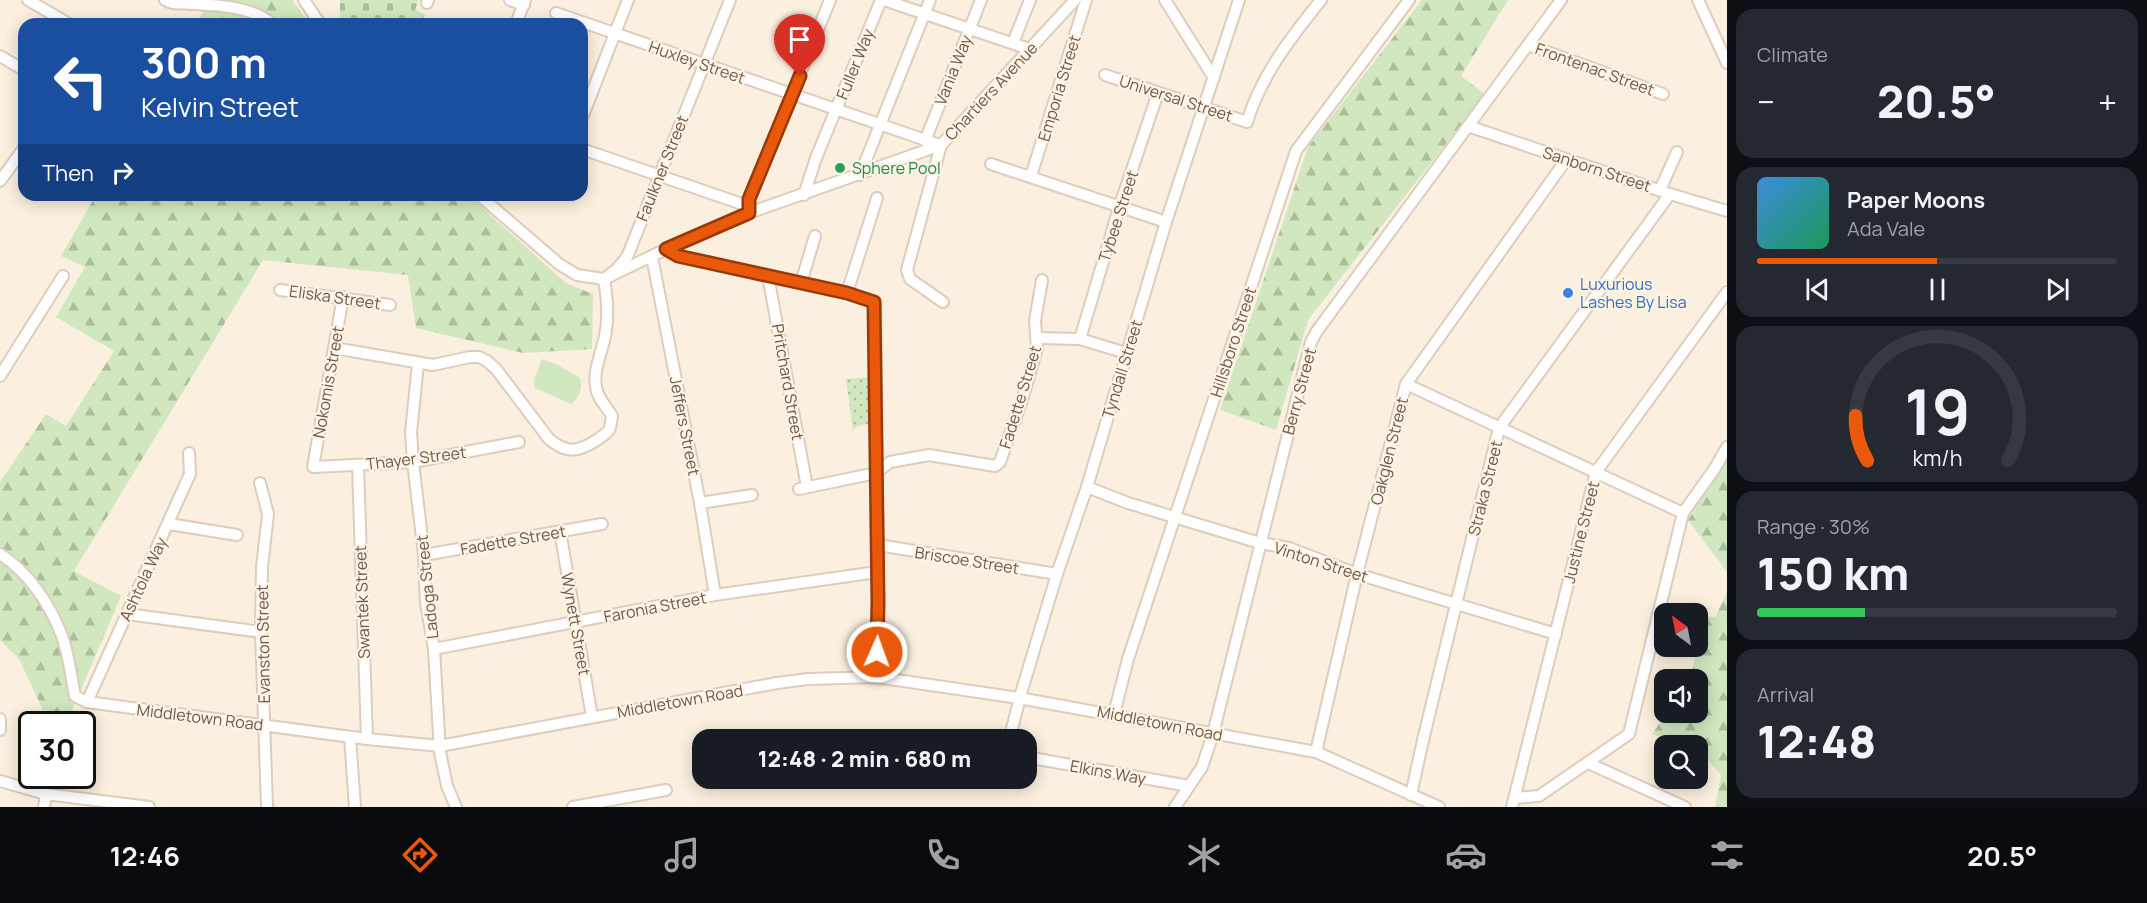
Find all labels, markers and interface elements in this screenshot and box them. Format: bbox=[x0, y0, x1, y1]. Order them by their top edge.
pin bbox=[774, 14, 825, 76]
icon: arrive bbox=[783, 23, 816, 56]
street label: Fuller Way bbox=[831, 25, 879, 103]
street label: Vania Way bbox=[929, 31, 977, 109]
street label: Emporia Street bbox=[1032, 32, 1086, 144]
text: 300 m bbox=[141, 33, 267, 91]
street label: Huxley Street bbox=[646, 35, 748, 89]
street label: Chartiers Avenue bbox=[940, 37, 1042, 145]
street label: Frontenac Street bbox=[1532, 37, 1658, 101]
text: Climate bbox=[1757, 41, 1828, 68]
icon: left bbox=[42, 42, 120, 120]
street label: Universal Street bbox=[1116, 69, 1236, 127]
text: 20.5° bbox=[1877, 70, 1996, 132]
text: − bbox=[1757, 79, 1775, 124]
text: + bbox=[2098, 79, 2117, 124]
text: Kelvin Street bbox=[141, 88, 299, 125]
street label: Faulkner Street bbox=[631, 112, 693, 224]
street label: Sanborn Street bbox=[1540, 141, 1654, 197]
icon: right bbox=[106, 156, 139, 189]
place label: Sphere Pool bbox=[852, 157, 941, 179]
text: Then bbox=[42, 158, 94, 188]
marker: Sphere Pool bbox=[833, 161, 847, 175]
street label: Tybee Street bbox=[1093, 167, 1143, 265]
text: Paper Moons bbox=[1847, 185, 1985, 215]
text: Ada Vale bbox=[1847, 215, 1925, 242]
place label: Luxurious Lashes By Lisa bbox=[1580, 273, 1687, 313]
icon: previous bbox=[1801, 273, 1834, 306]
icon: pause bbox=[1921, 273, 1954, 306]
icon: next bbox=[2041, 273, 2074, 306]
street label: Eliska Street bbox=[288, 280, 382, 314]
street label: Hillsboro Street bbox=[1205, 284, 1261, 400]
marker: Luxurious Lashes By Lisa bbox=[1561, 286, 1575, 300]
street label: Tyndall Street bbox=[1097, 317, 1147, 421]
street label: Pritchard Street bbox=[767, 322, 809, 442]
street label: Nokomis Street bbox=[307, 324, 349, 440]
street label: Fadette Street bbox=[994, 343, 1046, 451]
street label: Berry Street bbox=[1277, 345, 1321, 437]
text: 19 bbox=[1904, 368, 1970, 454]
street label: Jeffers Street bbox=[665, 375, 705, 477]
street label: Oakglen Street bbox=[1365, 395, 1413, 507]
street label: Straka Street bbox=[1463, 438, 1507, 538]
street label: Thayer Street bbox=[365, 441, 467, 475]
text: km/h bbox=[1912, 443, 1962, 472]
street label: Justine Street bbox=[1558, 479, 1604, 585]
text: Range · 30% bbox=[1757, 513, 1870, 540]
street label: Fadette Street bbox=[458, 520, 568, 560]
street label: Ashtola Way bbox=[114, 533, 172, 625]
street label: Ladoga Street bbox=[411, 534, 443, 640]
street label: Vinton Street bbox=[1271, 536, 1371, 588]
street label: Briscoe Street bbox=[913, 541, 1021, 579]
text: 150 km bbox=[1757, 542, 1909, 604]
street label: Swantek Street bbox=[349, 545, 375, 659]
street label: Wynett Street bbox=[556, 571, 596, 677]
street label: Evanston Street bbox=[251, 584, 275, 704]
street label: Faronia Street bbox=[602, 586, 708, 628]
north arrow bbox=[1654, 603, 1708, 657]
map controls bbox=[1654, 603, 1708, 789]
position arrow bbox=[845, 620, 909, 684]
button: sound bbox=[1654, 669, 1708, 723]
street label: Middletown Road bbox=[615, 679, 745, 723]
text: Arrival bbox=[1757, 681, 1814, 708]
street label: Middletown Road bbox=[135, 698, 265, 736]
street label: Middletown Road bbox=[1095, 700, 1225, 746]
text: 12:48 bbox=[1757, 710, 1876, 772]
speed limit sign: 30 bbox=[18, 711, 96, 789]
button: search bbox=[1654, 735, 1708, 789]
text: 12:48 · 2 min · 680 m bbox=[758, 744, 971, 774]
street label: Elkins Way bbox=[1068, 755, 1148, 790]
icon: directions bbox=[399, 834, 441, 876]
icon: music bbox=[661, 834, 703, 876]
icon: phone bbox=[922, 834, 964, 876]
icon: climate bbox=[1183, 834, 1225, 876]
icon: car bbox=[1445, 834, 1487, 876]
icon: filters bbox=[1706, 834, 1748, 876]
text: 12:46 bbox=[110, 837, 180, 874]
text: 20.5° bbox=[1967, 837, 2037, 874]

